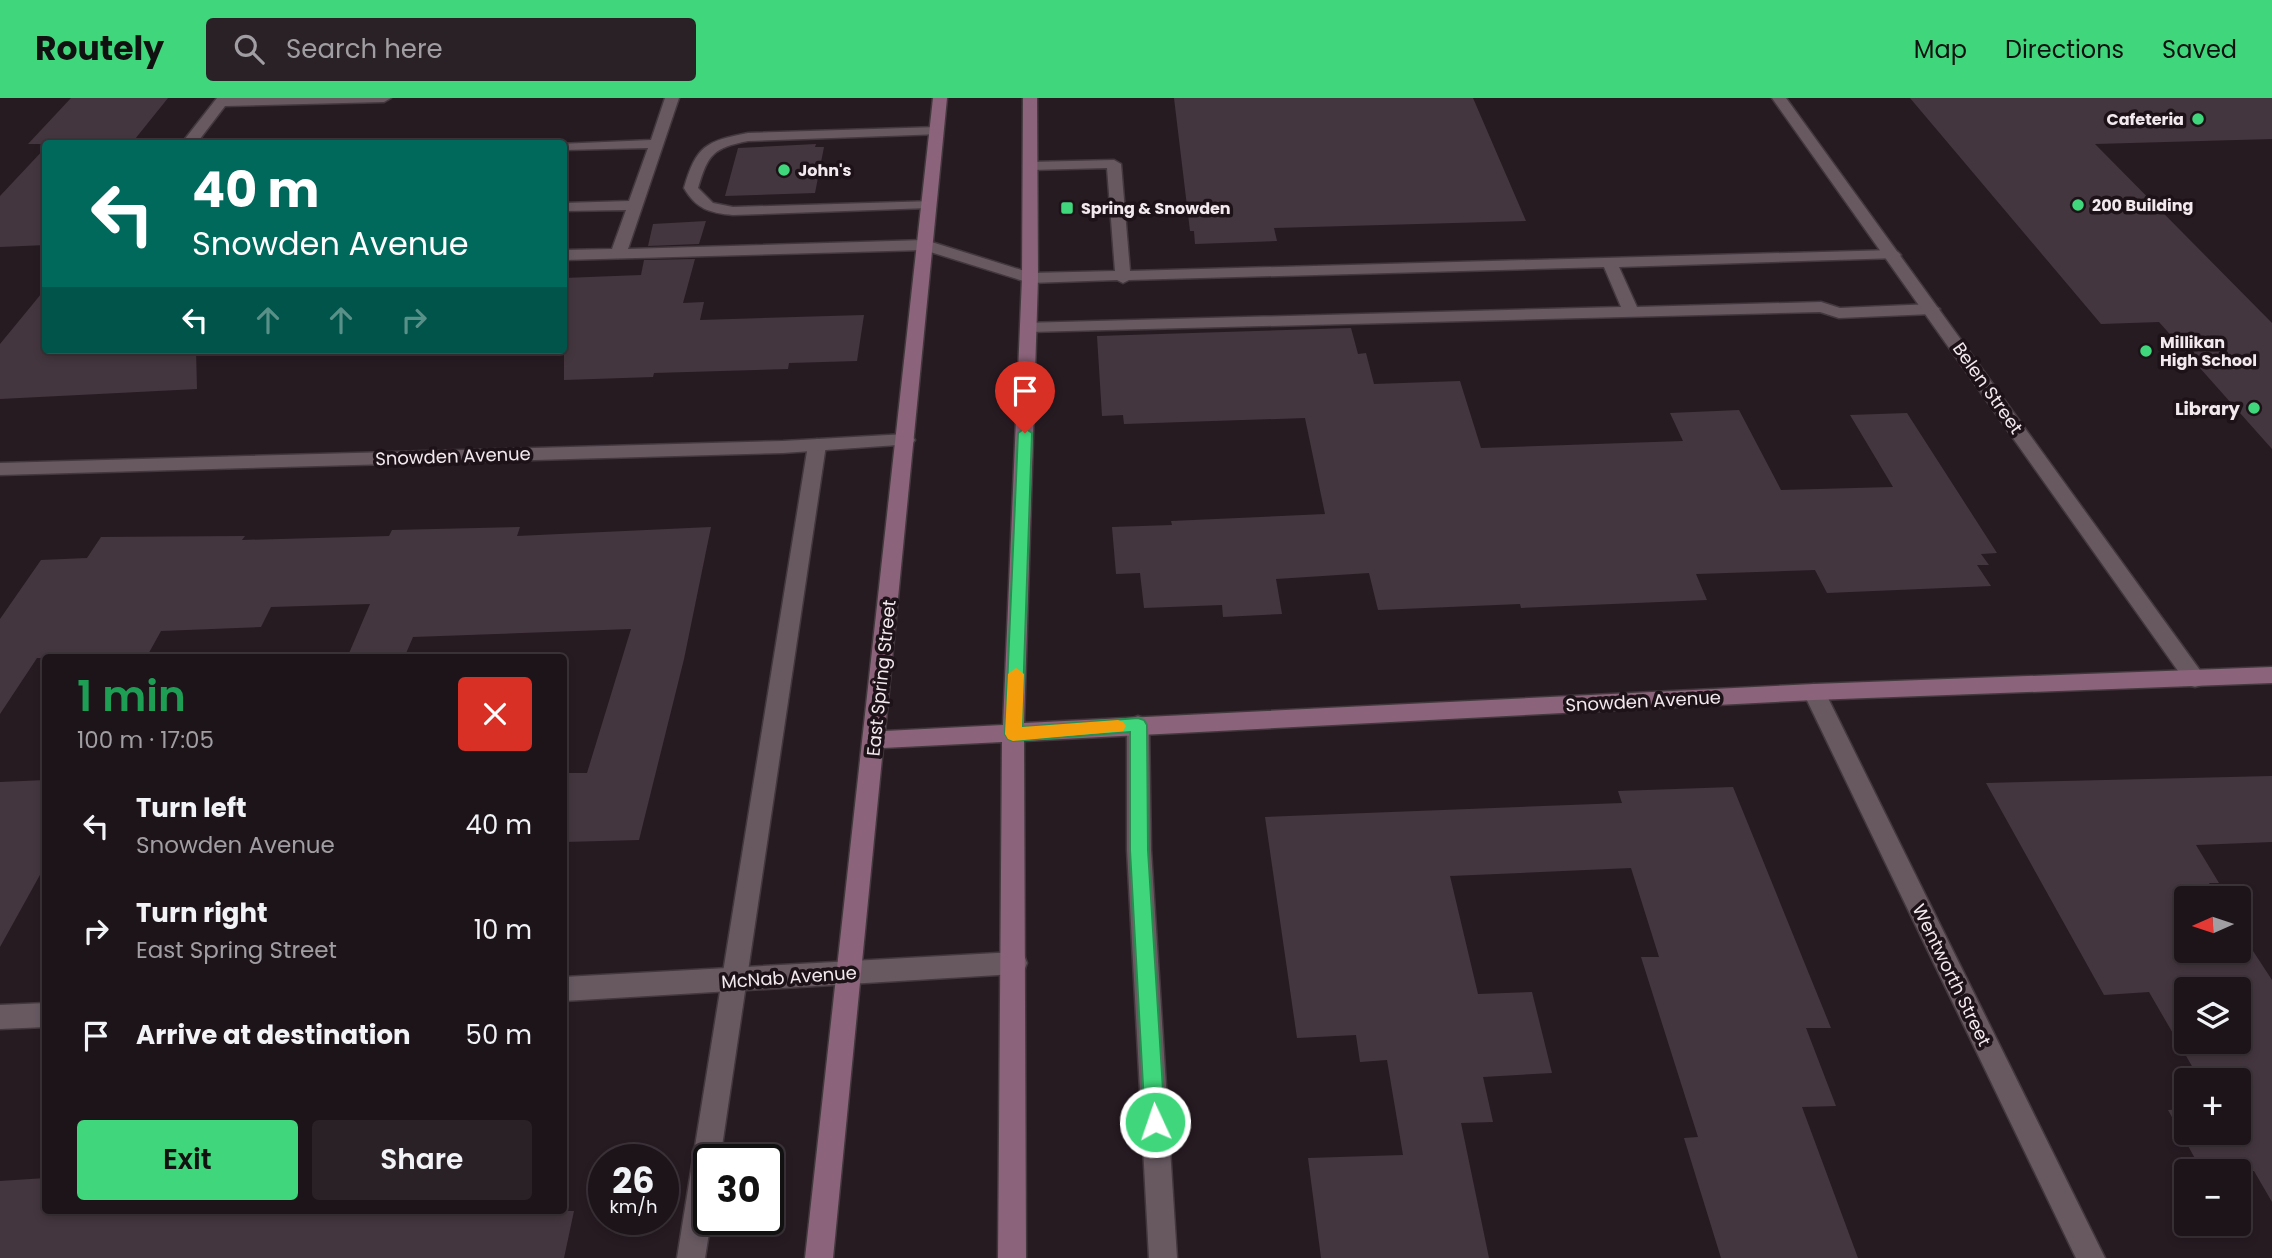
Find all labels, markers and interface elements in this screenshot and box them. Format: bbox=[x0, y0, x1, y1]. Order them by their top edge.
search box bbox=[206, 18, 696, 81]
text: Routely bbox=[35, 25, 164, 72]
icon: search bbox=[230, 30, 268, 68]
text: Search here bbox=[286, 31, 443, 67]
text: Map bbox=[1914, 33, 1967, 66]
text: Directions bbox=[2005, 33, 2124, 66]
text: Saved bbox=[2162, 33, 2237, 66]
place label: Cafeteria bbox=[2107, 108, 2184, 131]
marker: Cafeteria bbox=[2190, 111, 2206, 127]
text: 40 m bbox=[192, 156, 319, 224]
place label: John's bbox=[798, 159, 852, 182]
marker: John's bbox=[776, 162, 792, 178]
icon: left bbox=[77, 168, 168, 259]
place label: 200 Building bbox=[2092, 194, 2193, 217]
place label: Spring & Snowden bbox=[1081, 197, 1231, 220]
marker: 200 Building bbox=[2070, 197, 2086, 213]
marker: Spring & Snowden bbox=[1059, 200, 1075, 216]
text: Snowden Avenue bbox=[192, 221, 469, 266]
icon: left bbox=[176, 301, 214, 339]
icon: ahead bbox=[249, 301, 287, 339]
icon: ahead bbox=[322, 301, 360, 339]
icon: right bbox=[395, 301, 433, 339]
place label: Millikan High School bbox=[2160, 331, 2257, 372]
street label: Belen Street bbox=[1947, 337, 2029, 439]
marker: Millikan High School bbox=[2138, 343, 2154, 359]
pin bbox=[995, 361, 1055, 433]
icon: arrive bbox=[1006, 372, 1044, 410]
place label: Library bbox=[2175, 396, 2241, 421]
marker: Library bbox=[2246, 400, 2262, 416]
street label: Snowden Avenue bbox=[375, 441, 531, 471]
street label: East Spring Street bbox=[860, 599, 902, 757]
text: 1 min bbox=[77, 667, 186, 726]
button: close bbox=[458, 677, 532, 751]
street label: Snowden Avenue bbox=[1565, 684, 1721, 718]
text: 100 m · 17:05 bbox=[77, 724, 214, 756]
text: Turn left bbox=[136, 790, 247, 826]
icon: left bbox=[77, 807, 115, 845]
text: 40 m bbox=[466, 807, 532, 843]
text: Snowden Avenue bbox=[136, 829, 335, 861]
north arrow bbox=[2174, 886, 2250, 962]
map controls bbox=[2174, 886, 2251, 1236]
text: Turn right bbox=[136, 895, 268, 931]
street label: Wentworth Street bbox=[1907, 900, 1997, 1050]
icon: right bbox=[77, 912, 115, 950]
text: 10 m bbox=[474, 912, 532, 948]
text: East Spring Street bbox=[136, 934, 337, 966]
street label: McNab Avenue bbox=[720, 960, 858, 994]
button: layers bbox=[2174, 977, 2251, 1054]
icon: arrive bbox=[77, 1017, 115, 1055]
text: Arrive at destination bbox=[136, 1017, 411, 1053]
text: 50 m bbox=[466, 1017, 532, 1053]
button: + bbox=[2174, 1068, 2251, 1145]
position arrow bbox=[1118, 1085, 1192, 1159]
button: Exit bbox=[77, 1120, 298, 1200]
button: Share bbox=[312, 1120, 532, 1200]
speed limit sign: 30 bbox=[693, 1144, 784, 1235]
text: 26 bbox=[612, 1156, 655, 1205]
button: − bbox=[2174, 1159, 2251, 1236]
text: km/h bbox=[610, 1194, 657, 1219]

